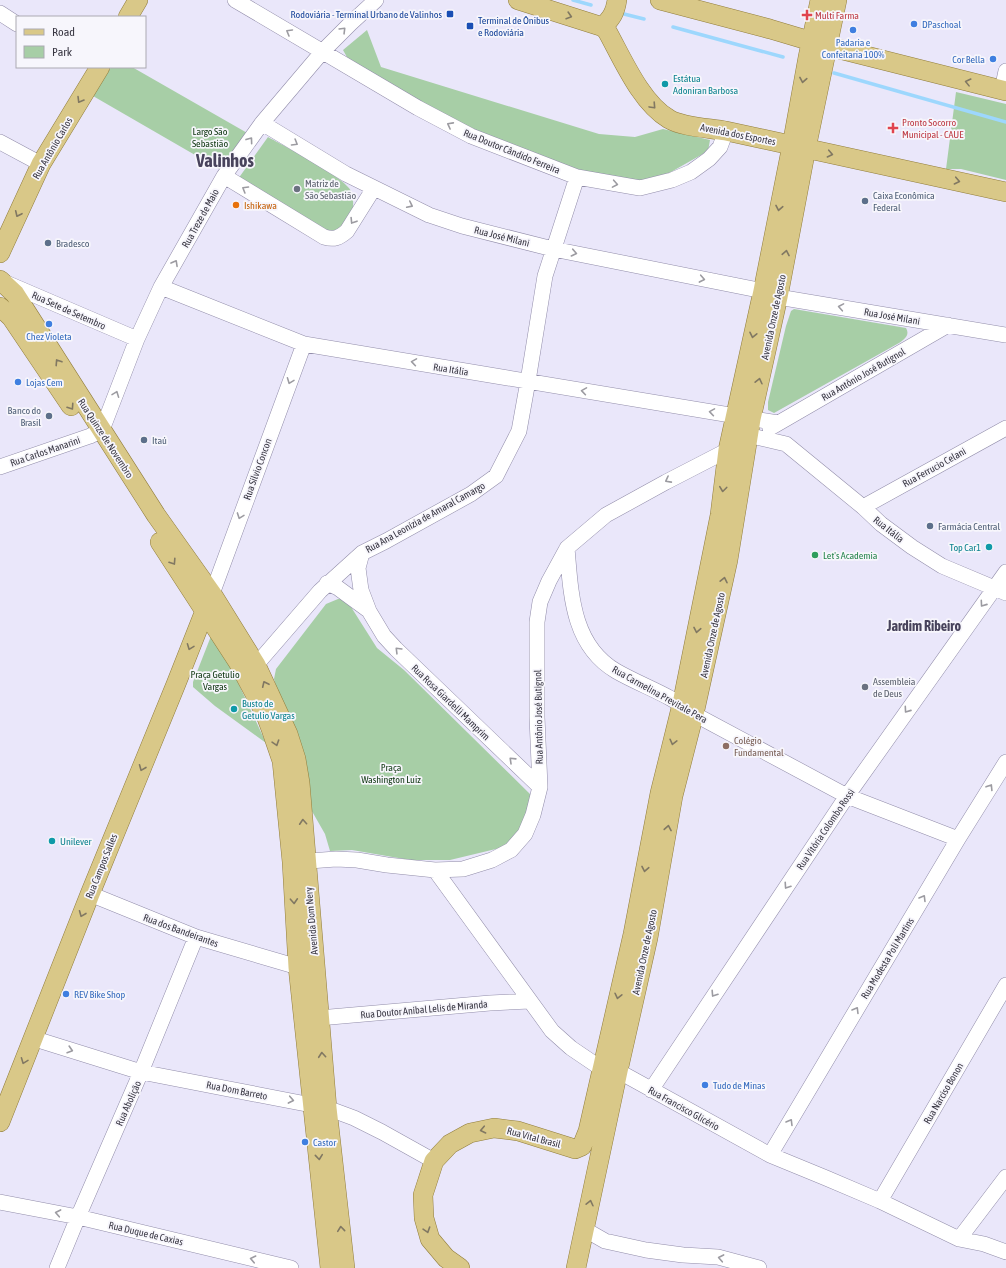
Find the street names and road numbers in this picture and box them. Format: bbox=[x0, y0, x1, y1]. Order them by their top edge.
street label: Rua Antônio Carlos bbox=[30, 115, 75, 181]
street label: Avenida dos Esportes bbox=[699, 122, 777, 147]
street label: Rua Doutor Cândido Ferreira bbox=[462, 127, 562, 176]
street label: Rua Treze de Maio bbox=[180, 187, 221, 250]
street label: Rua José Milani bbox=[473, 224, 531, 249]
street label: Avenida Onze de Agosto bbox=[759, 273, 788, 361]
street label: Rua Sete de Setembro bbox=[30, 289, 108, 332]
street label: Rua José Milani bbox=[863, 306, 921, 327]
street label: Rua Antônio José Butignol bbox=[819, 346, 907, 403]
street label: Rua Itália bbox=[433, 361, 470, 378]
street label: Rua Quinze de Novembro bbox=[76, 397, 136, 480]
street label: Rua Carlos Manarini bbox=[9, 434, 82, 469]
street label: Rua Sílvio Concon bbox=[241, 437, 274, 501]
street label: Rua Ferrucio Celani bbox=[901, 446, 968, 489]
street label: Rua Ana Leonízia de Amaral Camargo bbox=[364, 480, 487, 555]
street label: Rua Itália bbox=[871, 514, 906, 545]
street label: Avenida Onze de Agosto bbox=[698, 591, 727, 679]
street label: Rua Rosa Giardelli Mamprim bbox=[409, 662, 492, 743]
street label: Rua Carmelina Previtale Pera bbox=[610, 664, 709, 725]
street label: Rua Antônio José Butignol bbox=[532, 669, 545, 765]
street label: Rua Vitória Colombo Rossi bbox=[794, 787, 857, 872]
street label: Rua Campos Salles bbox=[84, 832, 120, 900]
street label: Avenida Dom Nery bbox=[303, 887, 320, 955]
street label: Avenida Onze de Agosto bbox=[630, 908, 659, 996]
street label: Rua dos Bandeirantes bbox=[142, 912, 220, 949]
street label: Rua Modesta Poli Martins bbox=[859, 915, 916, 1001]
street label: Rua Doutor Aníbal Lelis de Miranda bbox=[360, 998, 489, 1021]
street label: Rua Narciso Bonon bbox=[921, 1061, 965, 1126]
street label: Rua Abolição bbox=[114, 1079, 143, 1127]
street label: Rua Dom Barreto bbox=[205, 1079, 269, 1102]
street label: Rua Francisco Glicério bbox=[646, 1084, 722, 1133]
street label: Rua Vital Brasil bbox=[506, 1125, 562, 1150]
street label: Rua Duque de Caxias bbox=[108, 1220, 185, 1248]

